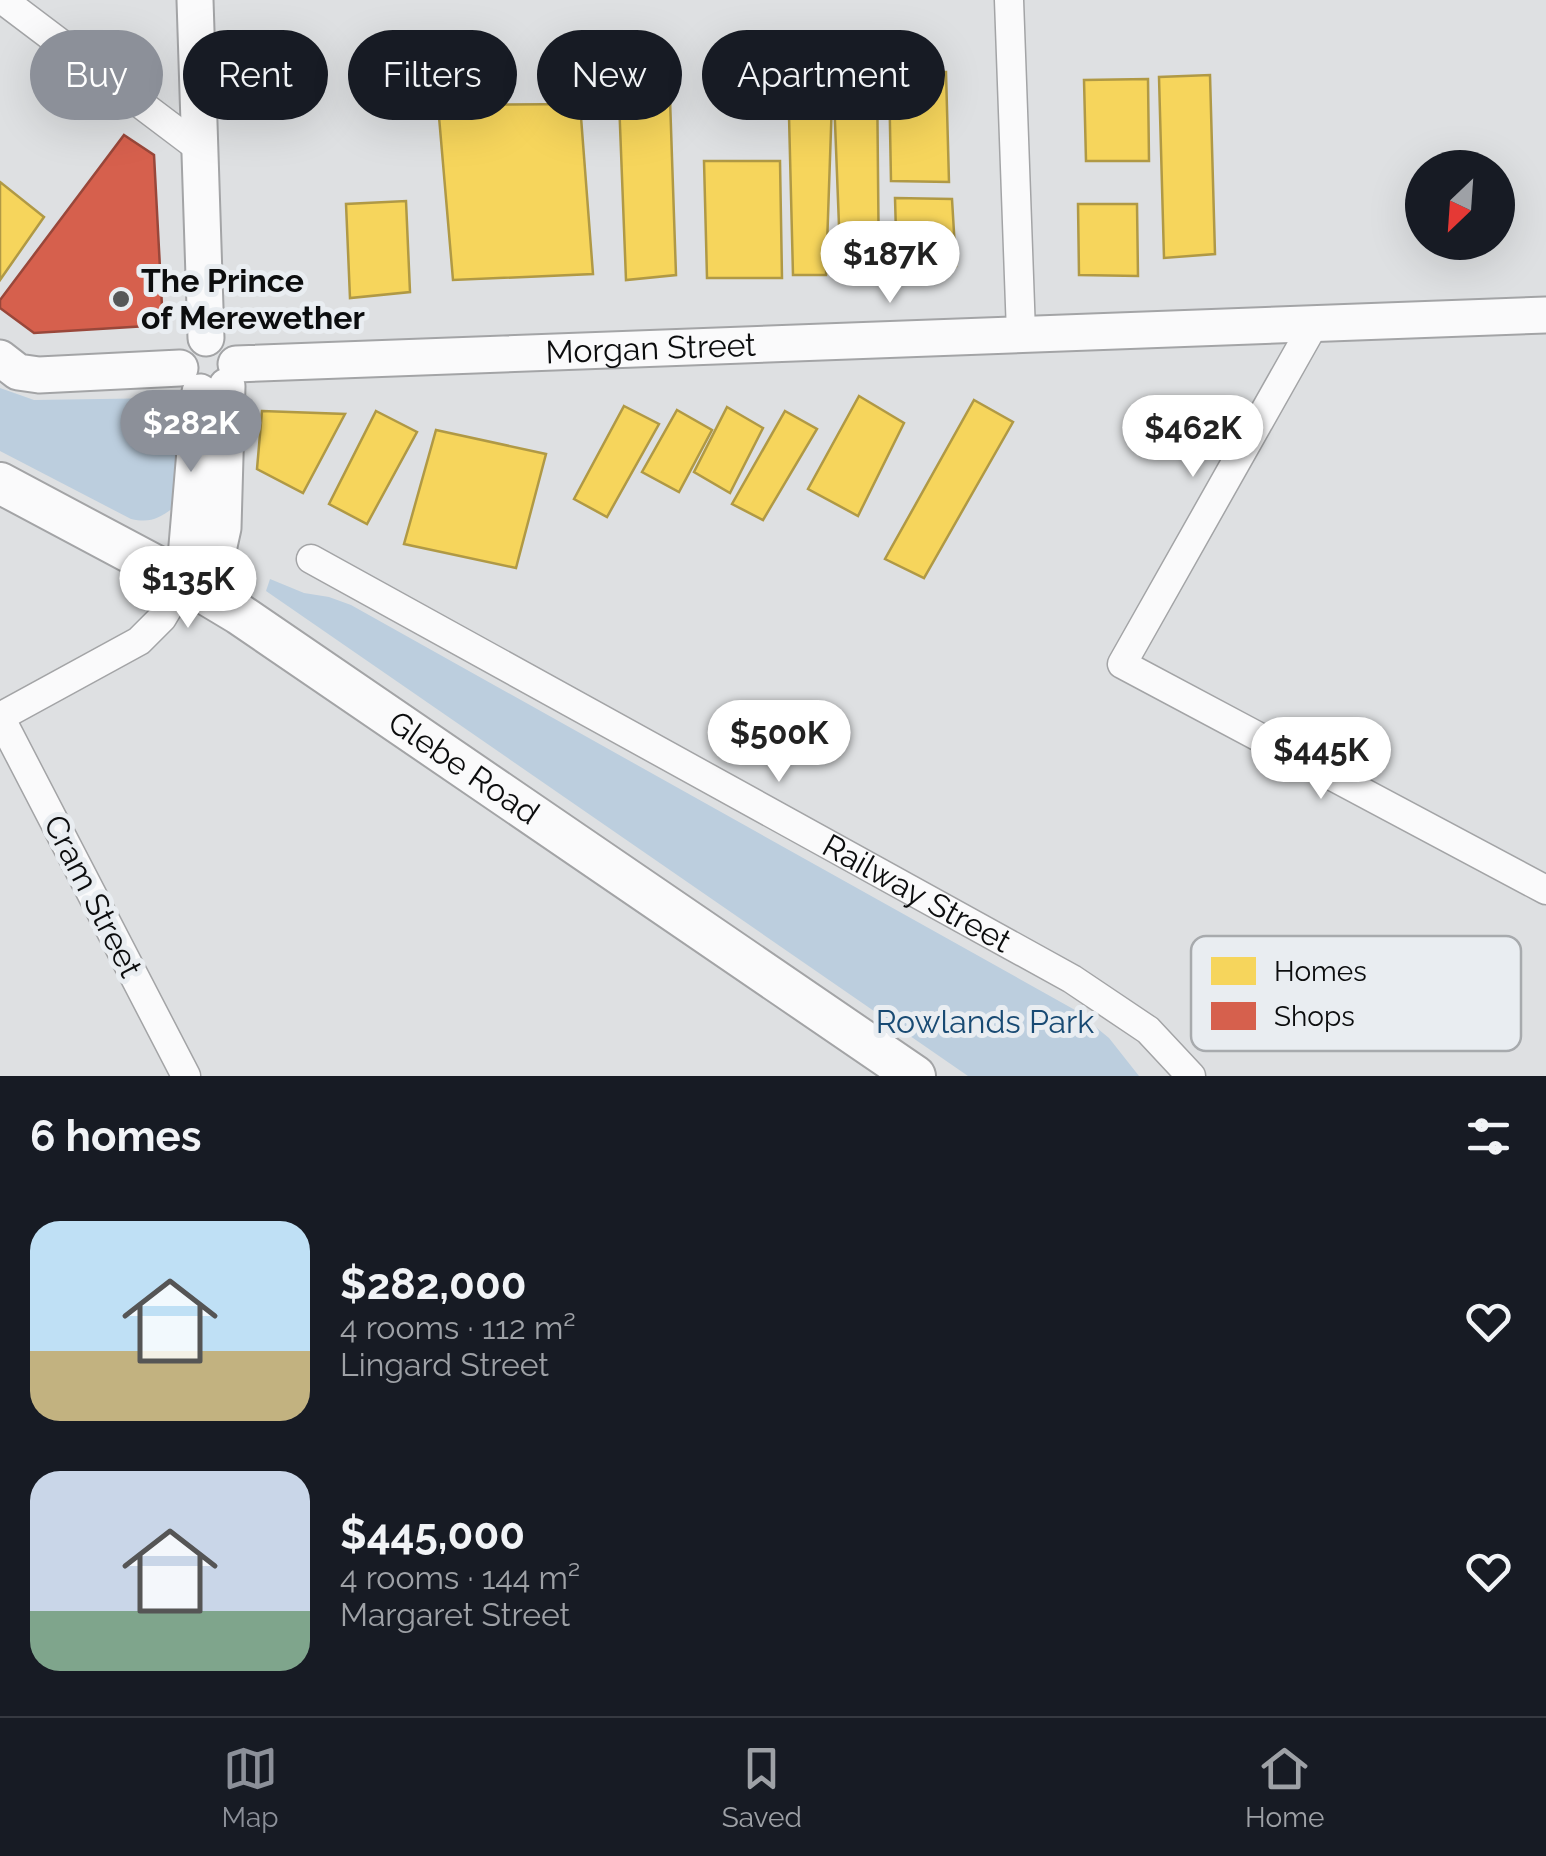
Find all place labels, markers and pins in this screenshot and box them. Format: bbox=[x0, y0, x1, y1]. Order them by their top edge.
pin: $187K bbox=[820, 221, 960, 306]
place label: The Prince of Merewether bbox=[141, 262, 365, 336]
marker: The Prince of Merewether bbox=[110, 288, 132, 310]
pin: $282K bbox=[121, 390, 261, 475]
pin: $462K bbox=[1123, 395, 1263, 480]
pin: $135K bbox=[118, 546, 258, 631]
pin: $500K bbox=[709, 700, 849, 785]
pin: $445K bbox=[1251, 717, 1391, 802]

